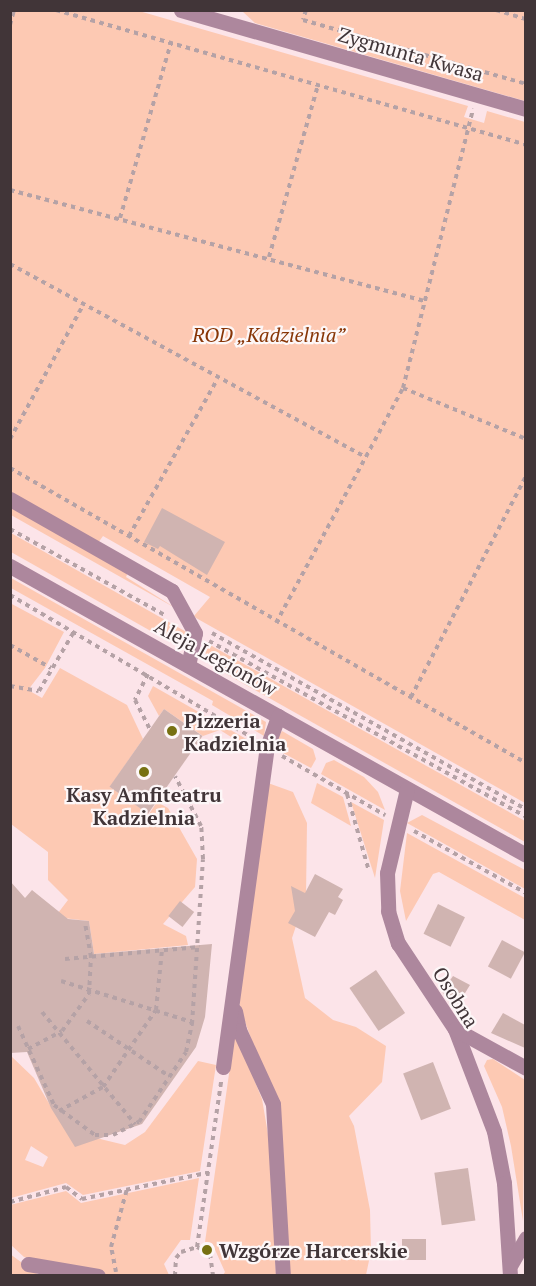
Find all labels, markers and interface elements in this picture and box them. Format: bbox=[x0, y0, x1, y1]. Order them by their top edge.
street label: Zygmunta Kwasa bbox=[336, 22, 486, 86]
park label: ROD „Kadzielnia” bbox=[192, 322, 346, 346]
street label: Aleja Legionów bbox=[151, 613, 281, 701]
place label: Pizzeria Kadzielnia bbox=[184, 708, 286, 755]
marker: Pizzeria Kadzielnia bbox=[165, 724, 179, 738]
marker: Kasy Amfiteatru Kadzielnia bbox=[137, 765, 151, 779]
place label: Kasy Amfiteatru Kadzielnia bbox=[66, 782, 222, 829]
street label: Osobna bbox=[428, 962, 484, 1032]
place label: Wzgórze Harcerskie bbox=[219, 1238, 408, 1262]
marker: Wzgórze Harcerskie bbox=[200, 1243, 214, 1257]

